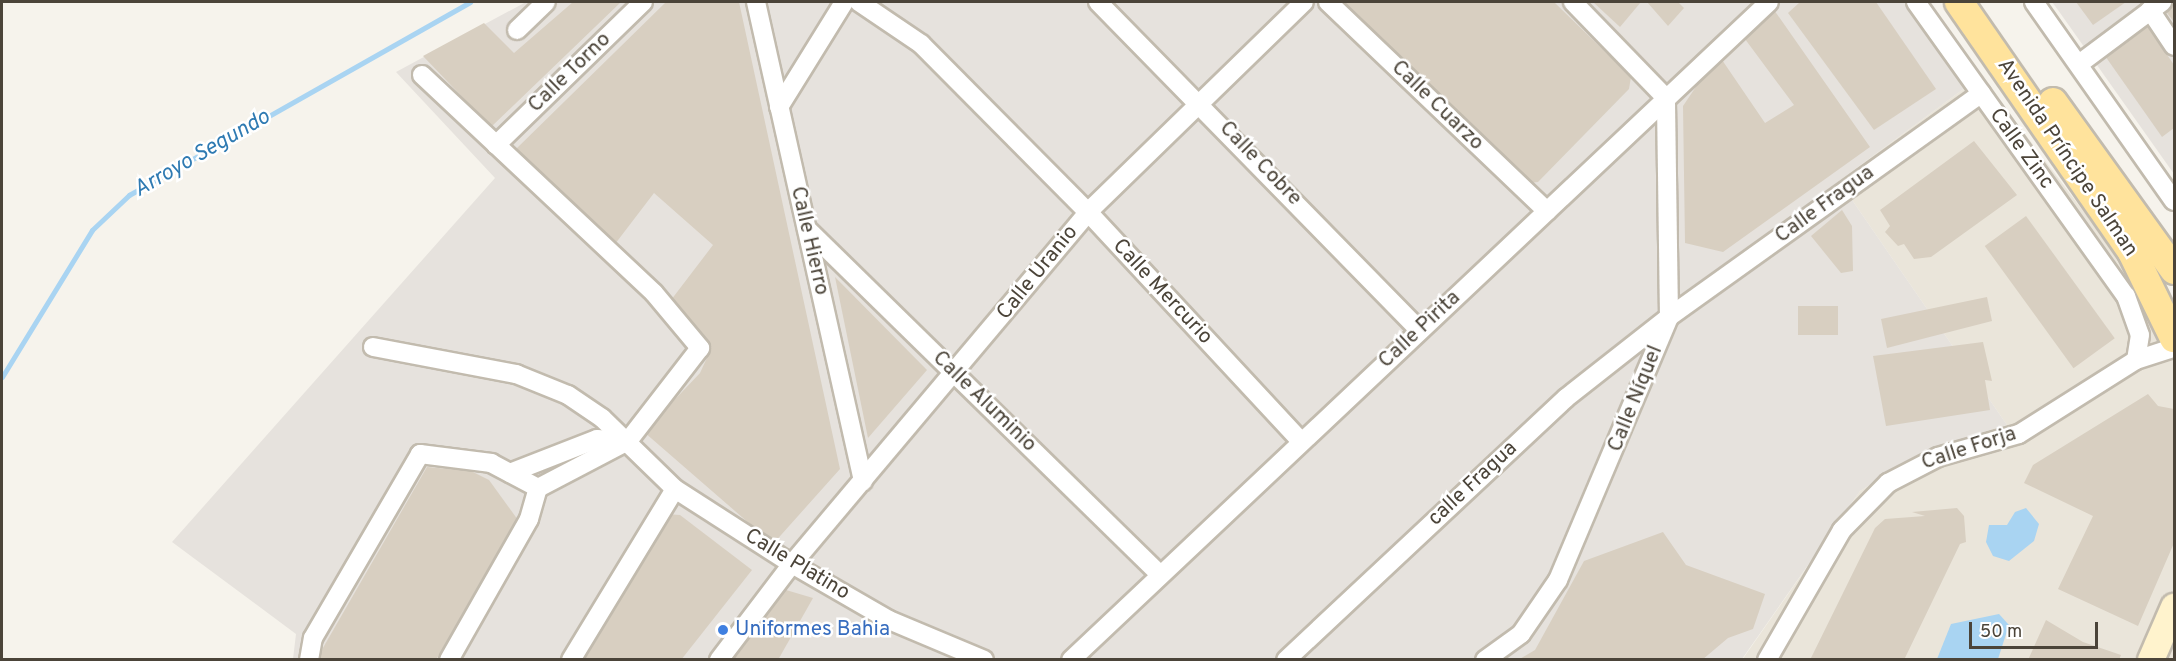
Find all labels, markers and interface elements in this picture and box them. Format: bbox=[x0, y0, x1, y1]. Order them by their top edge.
street label: Calle Torno bbox=[523, 27, 617, 119]
street label: Avenida Príncipe Salman bbox=[1991, 54, 2143, 262]
street label: Calle Cuarzo bbox=[1386, 56, 1488, 156]
water label: Arroyo Segundo bbox=[129, 104, 275, 204]
street label: Calle Zinc bbox=[1983, 104, 2059, 194]
street label: Calle Cobre bbox=[1213, 116, 1307, 212]
street label: Calle Fragua bbox=[1771, 161, 1879, 249]
street label: Calle Hierro bbox=[784, 184, 834, 298]
street label: Calle Uranio bbox=[992, 221, 1084, 325]
street label: Calle Mercurio bbox=[1107, 234, 1217, 350]
street label: Calle Pirita bbox=[1374, 286, 1466, 374]
street label: Calle Níquel bbox=[1603, 342, 1669, 456]
street label: Calle Aluminio bbox=[926, 346, 1042, 458]
street label: Calle Forja bbox=[1918, 422, 2020, 476]
street label: calle Fragua bbox=[1423, 436, 1523, 532]
street label: Calle Platino bbox=[740, 524, 854, 606]
scale bar bbox=[1972, 610, 2101, 648]
place label: Uniformes Bahia bbox=[735, 617, 890, 643]
text: 50 m bbox=[1980, 621, 2022, 644]
marker: Uniformes Bahia bbox=[716, 623, 730, 637]

